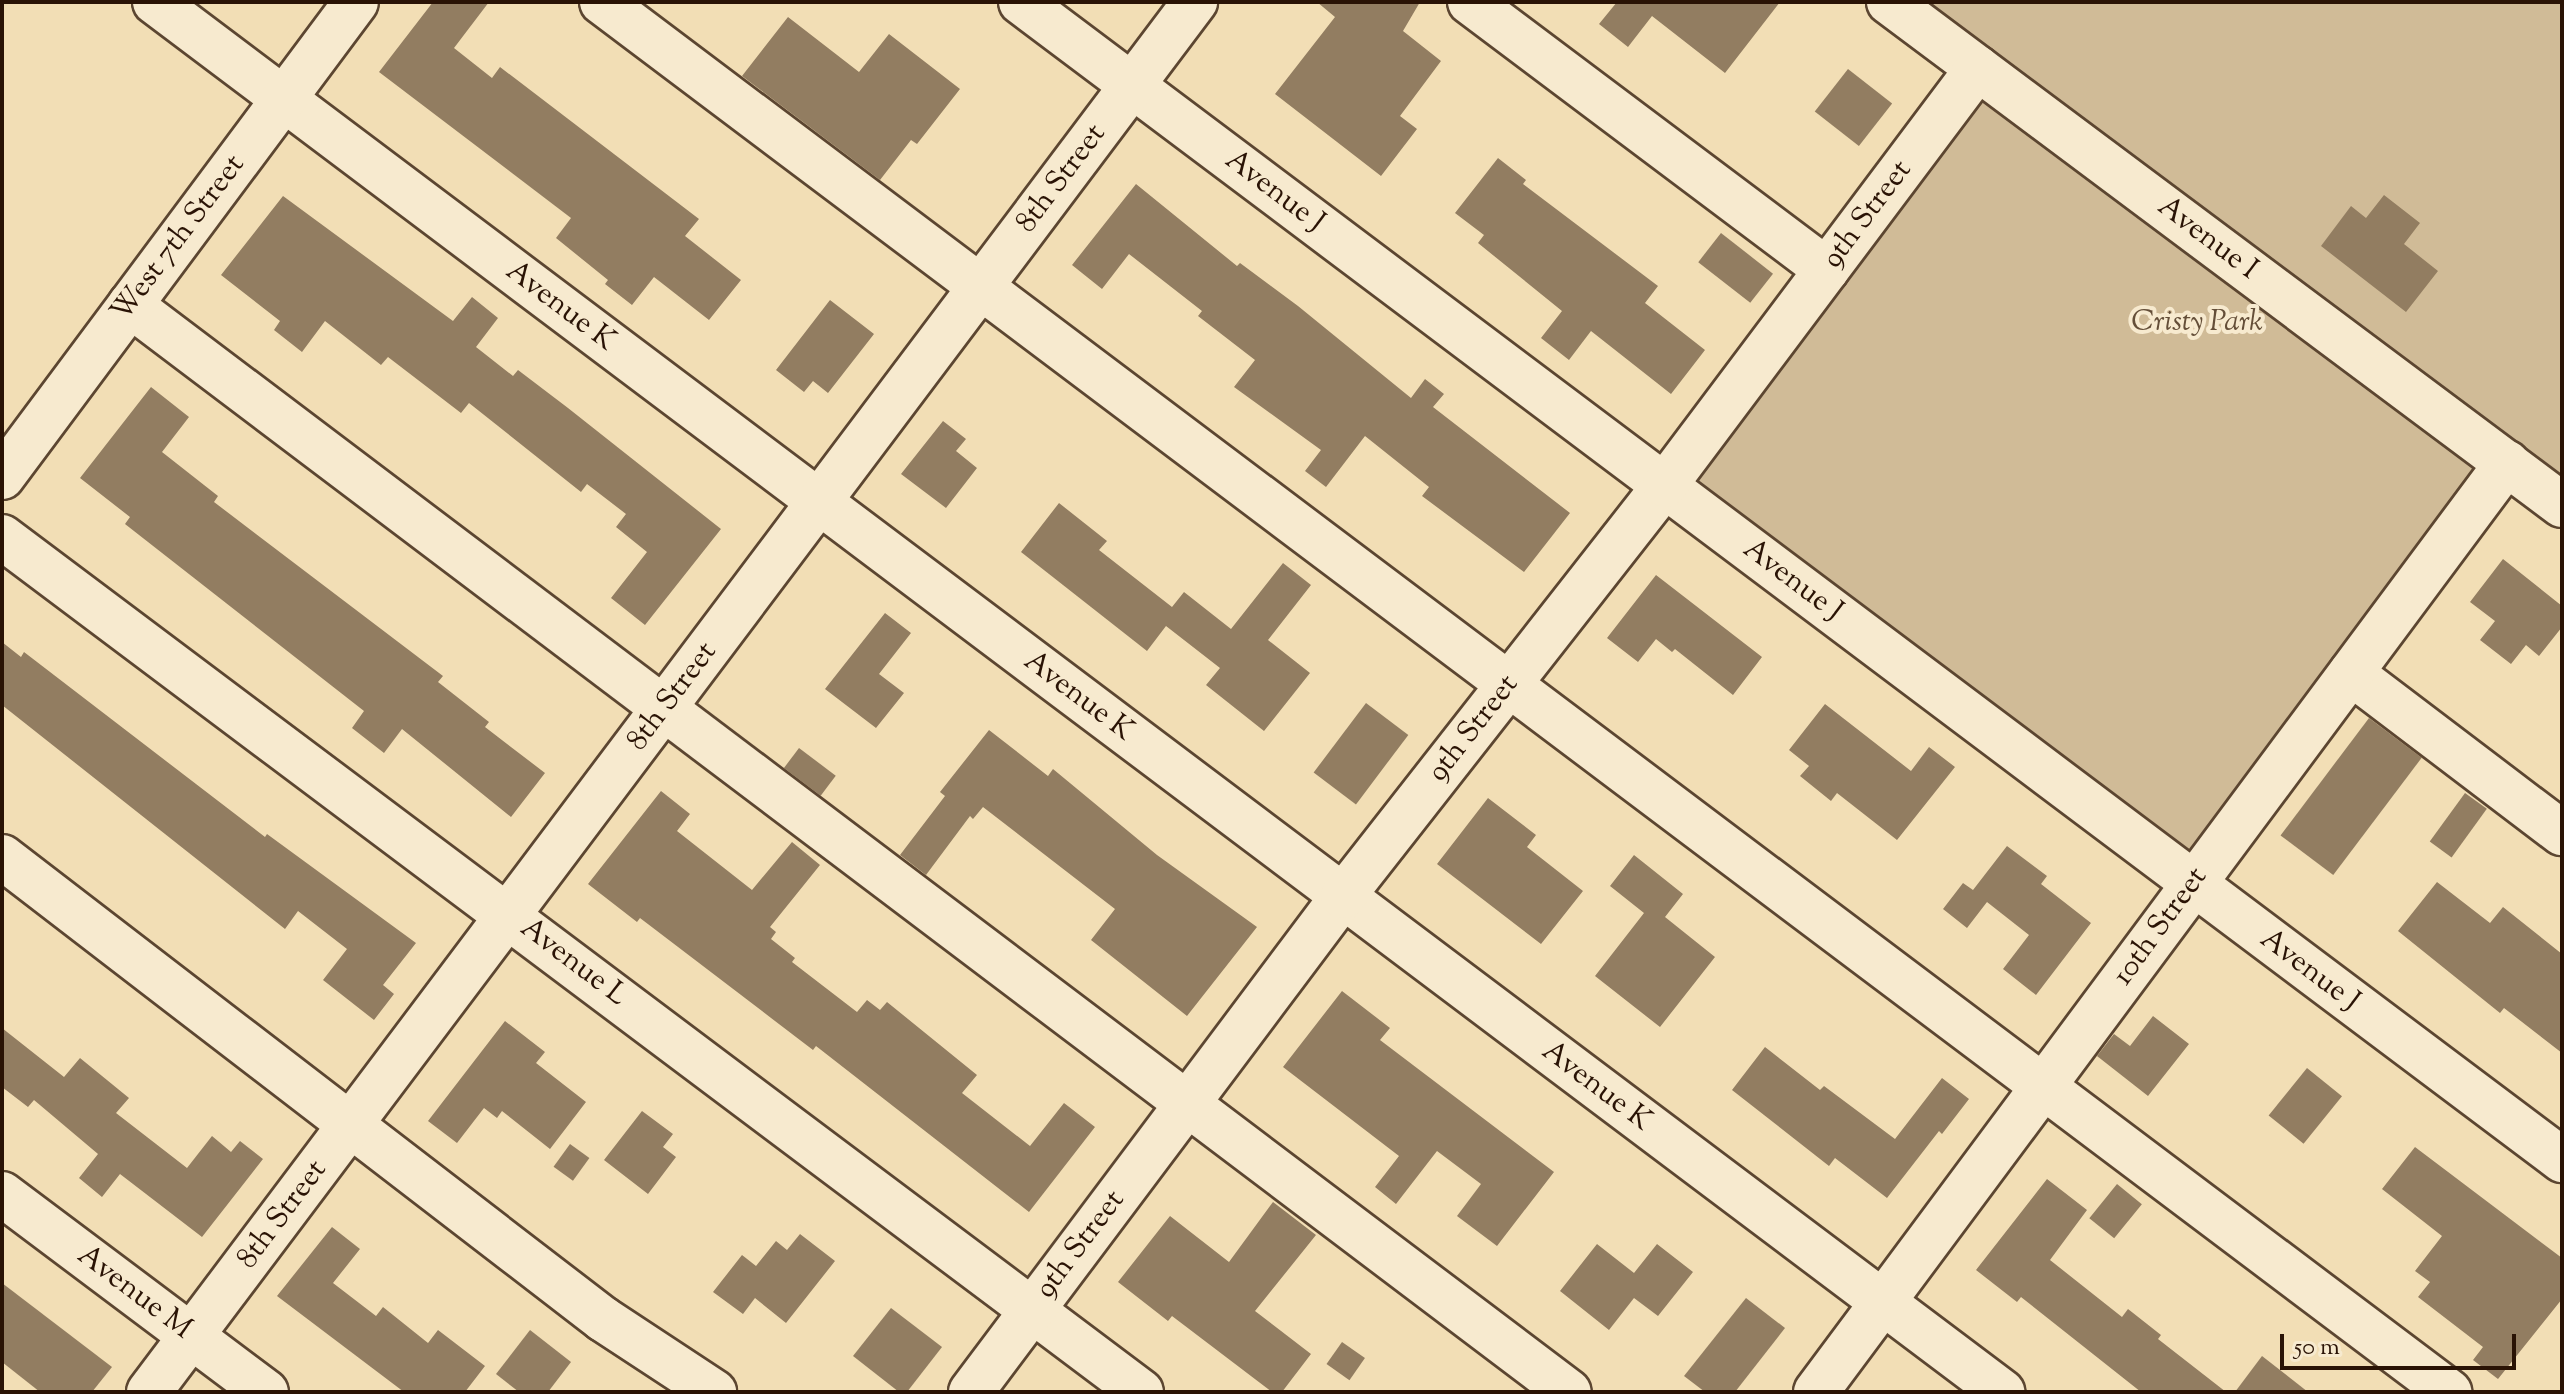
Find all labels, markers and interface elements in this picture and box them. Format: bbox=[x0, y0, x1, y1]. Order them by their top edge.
street label: 8th Street bbox=[1009, 118, 1115, 240]
street label: Avenue J bbox=[1217, 143, 1331, 241]
street label: West 7th Street bbox=[105, 148, 253, 330]
street label: 9th Street bbox=[1816, 154, 1920, 276]
street label: Avenue I bbox=[2150, 190, 2264, 288]
street label: Avenue K bbox=[498, 254, 622, 360]
park label: Cristy Park bbox=[2131, 305, 2263, 341]
street label: Avenue J bbox=[1735, 532, 1849, 630]
street label: 8th Street bbox=[620, 636, 726, 758]
street label: Avenue K bbox=[1016, 644, 1140, 750]
street label: 9th Street bbox=[1421, 668, 1527, 790]
street label: 10th Street bbox=[2106, 861, 2216, 993]
street label: Avenue L bbox=[512, 911, 634, 1015]
street label: Avenue J bbox=[2252, 922, 2366, 1020]
street label: Avenue K bbox=[1534, 1034, 1658, 1140]
street label: 8th Street bbox=[230, 1154, 336, 1276]
street label: 9th Street bbox=[1029, 1184, 1133, 1306]
street label: Avenue M bbox=[70, 1238, 198, 1348]
scale bar bbox=[2284, 1318, 2520, 1368]
text: 50 m bbox=[2294, 1331, 2340, 1365]

